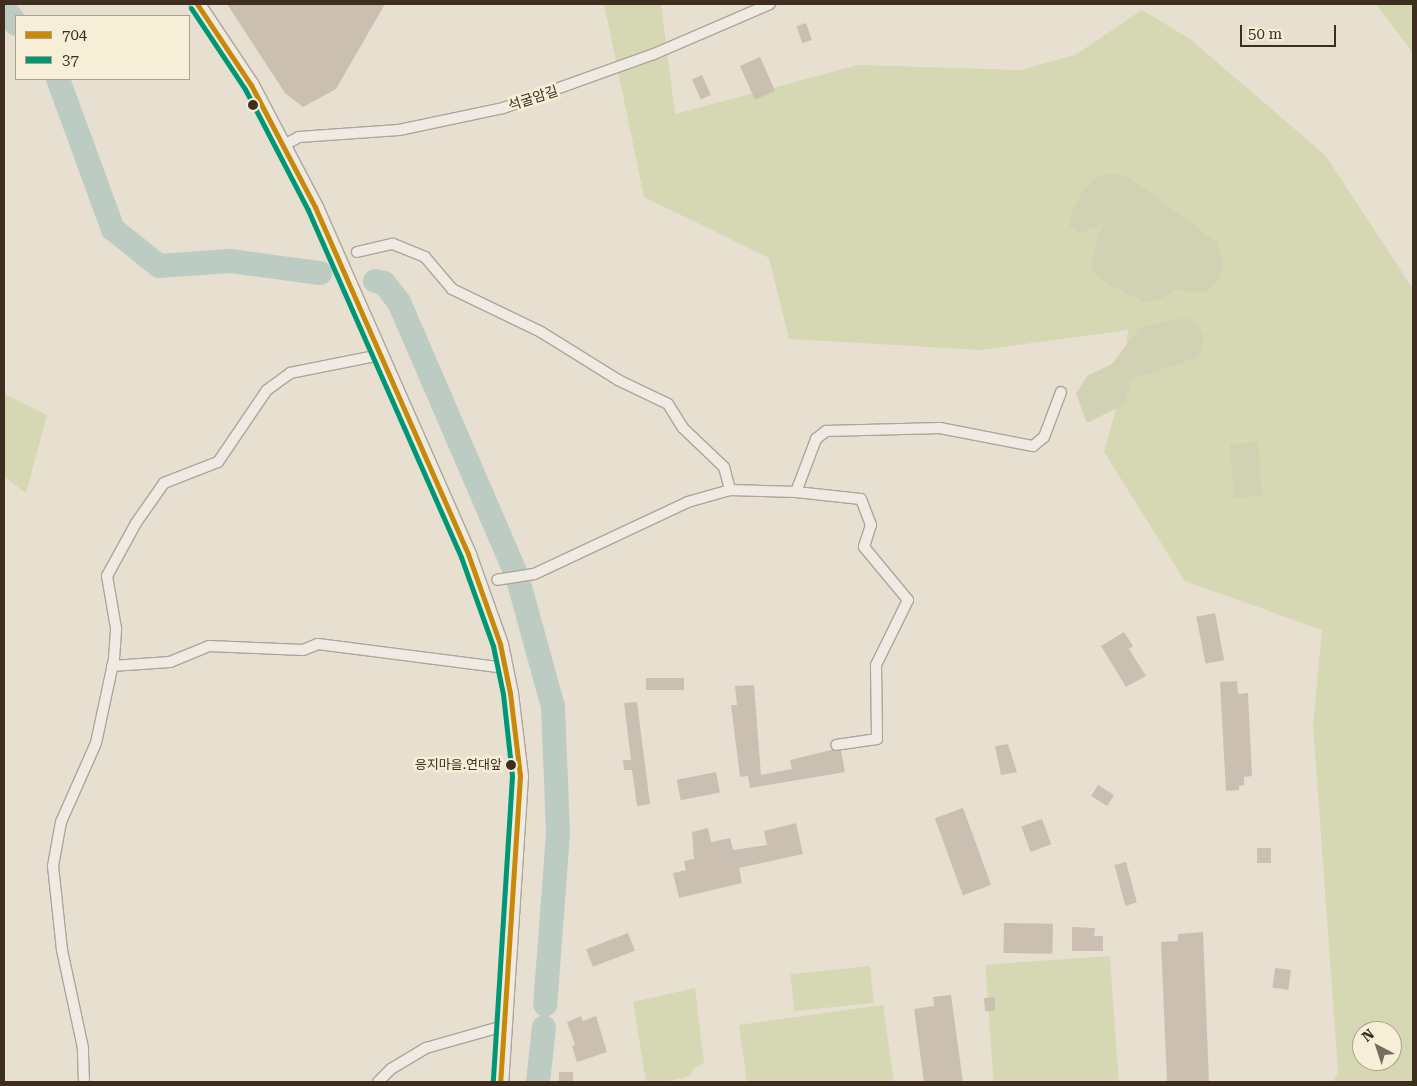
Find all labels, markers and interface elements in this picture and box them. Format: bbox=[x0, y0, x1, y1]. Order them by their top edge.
legend bbox=[15, 15, 190, 80]
scale bar bbox=[1242, 15, 1338, 47]
text: 50 m bbox=[1248, 25, 1282, 43]
text: 704 bbox=[62, 26, 87, 44]
text: 37 bbox=[62, 51, 79, 69]
street label: 석굴암길 bbox=[506, 82, 560, 114]
unlabelled marker bbox=[248, 100, 258, 110]
place label: 응지마을.연대앞 bbox=[415, 757, 502, 773]
marker: 응지마을.연대앞 bbox=[506, 760, 516, 770]
north arrow bbox=[1352, 1021, 1402, 1071]
text: N bbox=[1359, 1026, 1377, 1045]

